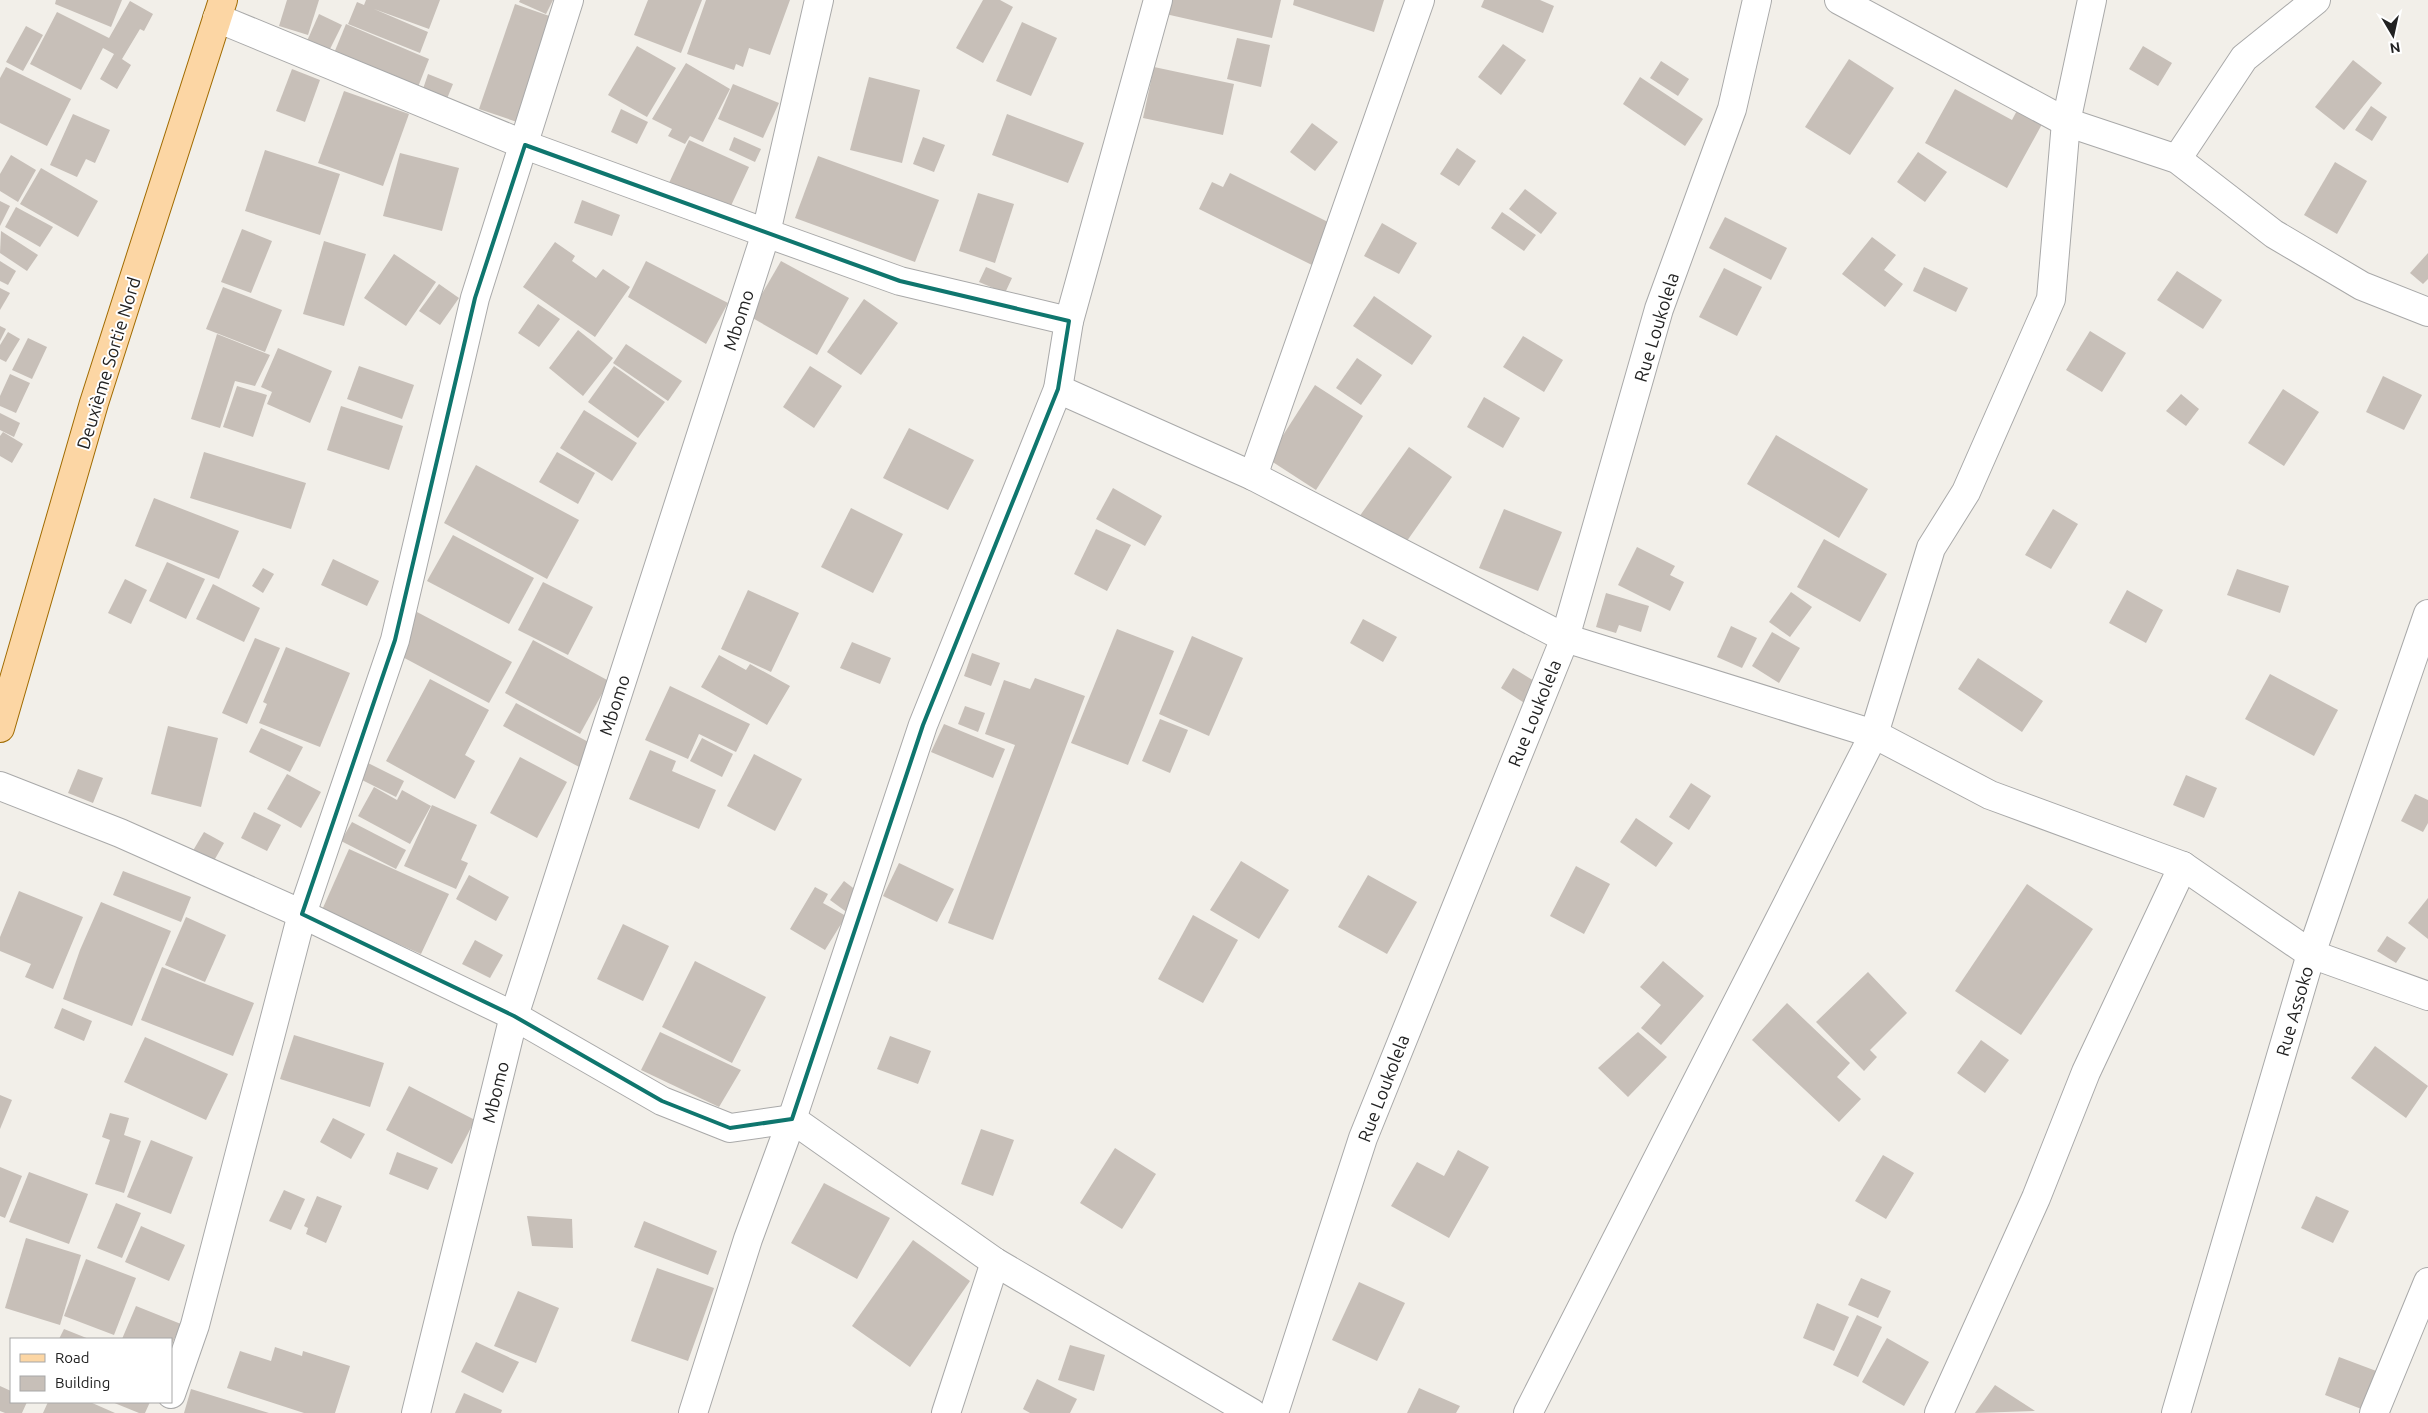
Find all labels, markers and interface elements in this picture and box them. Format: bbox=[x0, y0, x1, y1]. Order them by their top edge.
north arrow bbox=[2368, 10, 2418, 60]
text: N bbox=[2389, 39, 2401, 57]
street label: Rue Loukolela bbox=[1630, 270, 1682, 384]
street label: Deuxième Sortie Nord bbox=[72, 275, 144, 451]
street label: Mbomo bbox=[719, 287, 757, 353]
street label: Rue Loukolela bbox=[1503, 657, 1565, 769]
street label: Mbomo bbox=[595, 672, 633, 738]
street label: Rue Assoko bbox=[2272, 964, 2316, 1058]
street label: Rue Loukolela bbox=[1353, 1031, 1413, 1145]
street label: Mbomo bbox=[478, 1059, 512, 1125]
legend bbox=[10, 1338, 172, 1403]
text: Road bbox=[55, 1349, 90, 1366]
text: Building bbox=[55, 1374, 110, 1391]

